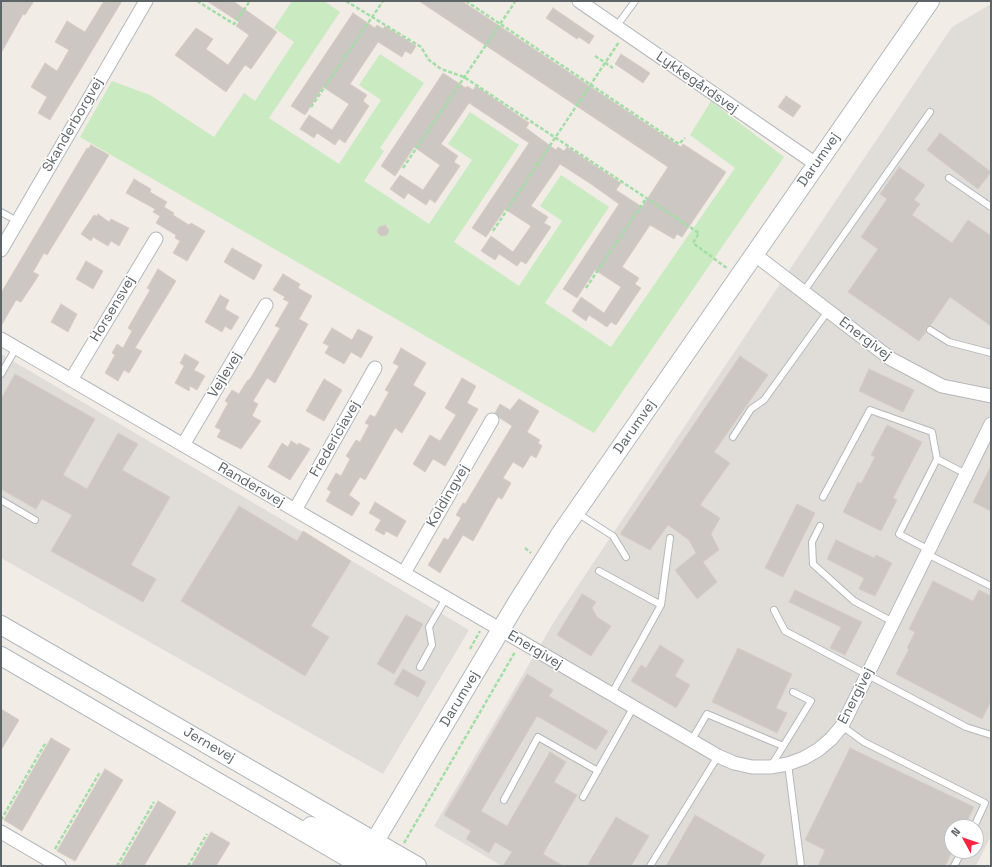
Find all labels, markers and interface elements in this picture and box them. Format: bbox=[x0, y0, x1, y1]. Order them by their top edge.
street label: Lykkegårdsvej bbox=[653, 48, 741, 118]
street label: Skanderborgvej bbox=[39, 75, 107, 175]
street label: Darumvej bbox=[794, 130, 844, 190]
street label: Horsensvej bbox=[87, 273, 139, 345]
street label: Energivej bbox=[836, 314, 894, 364]
street label: Vejlevej bbox=[205, 349, 245, 401]
street label: Darumvej bbox=[610, 397, 660, 457]
street label: Fredericiavej bbox=[306, 398, 364, 480]
street label: Randersvej bbox=[215, 459, 287, 511]
street label: Koldingvej bbox=[423, 462, 473, 530]
street label: Energivej bbox=[504, 627, 566, 673]
street label: Energivej bbox=[835, 665, 877, 727]
street label: Darumvej bbox=[437, 668, 483, 730]
street label: Jernevej bbox=[180, 723, 238, 767]
north arrow bbox=[944, 819, 984, 859]
text: N bbox=[948, 825, 963, 839]

